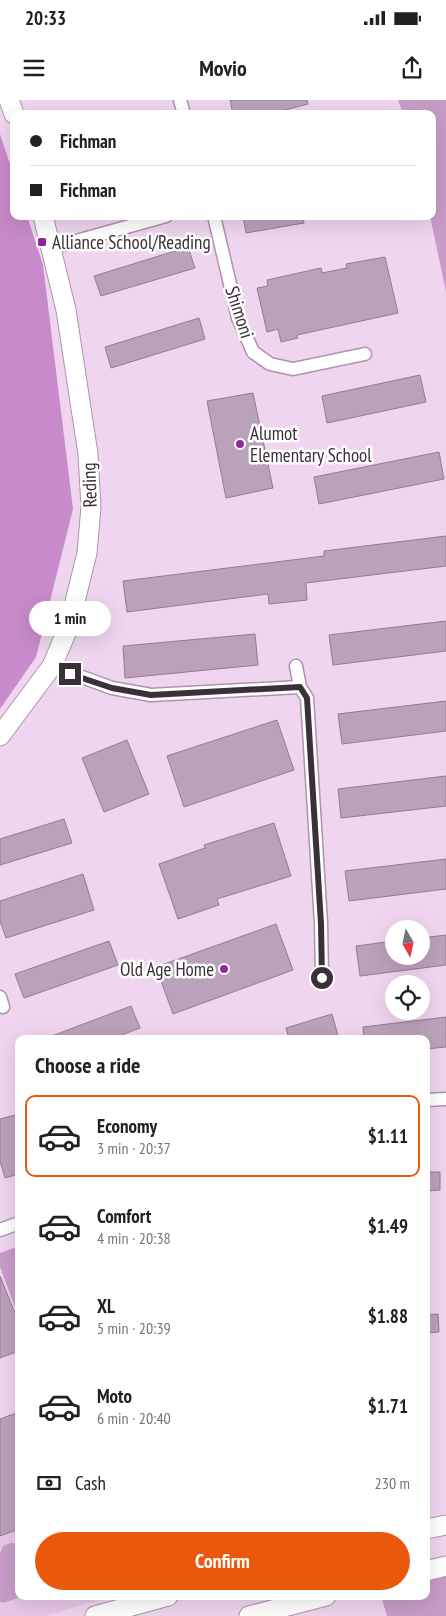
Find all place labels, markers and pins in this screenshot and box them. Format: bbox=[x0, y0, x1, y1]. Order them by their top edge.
place label: Alliance School/Reading bbox=[52, 230, 211, 254]
marker: Alliance School/Reading bbox=[36, 236, 48, 248]
place label: Alumot Elementary School bbox=[250, 421, 372, 467]
marker: Alumot Elementary School bbox=[234, 438, 246, 450]
place label: Old Age Home bbox=[120, 957, 214, 981]
marker: Old Age Home bbox=[218, 963, 230, 975]

